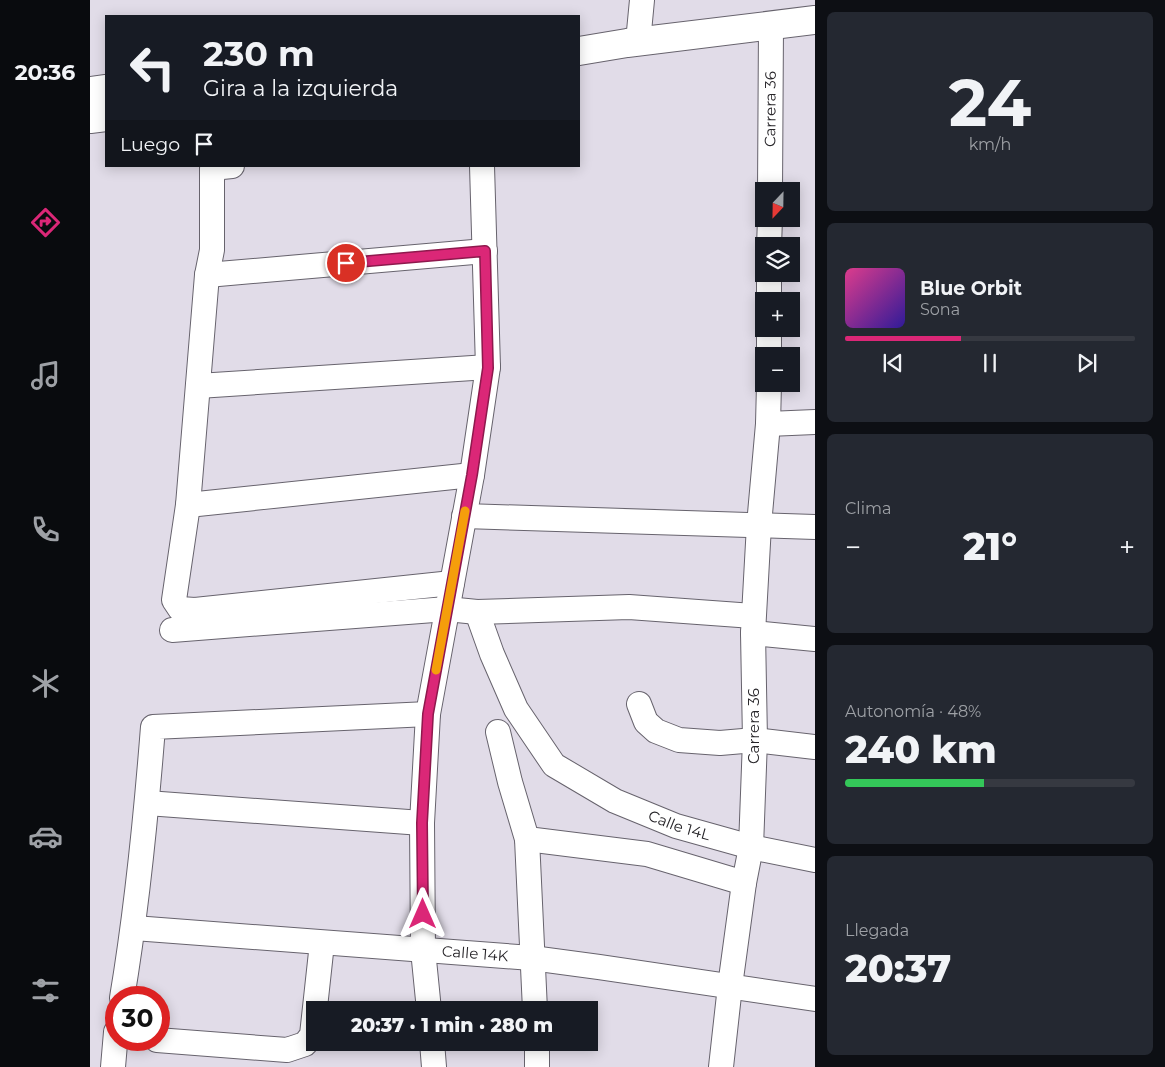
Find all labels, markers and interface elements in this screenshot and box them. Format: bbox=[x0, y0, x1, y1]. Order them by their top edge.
text: 230 m bbox=[203, 32, 315, 75]
icon: left bbox=[120, 35, 185, 100]
text: 20:36 bbox=[15, 59, 75, 86]
text: 24 bbox=[949, 63, 1031, 142]
street label: Carrera 36 bbox=[760, 71, 780, 147]
text: Gira a la izquierda bbox=[203, 75, 398, 102]
icon: arrive bbox=[190, 130, 218, 158]
text: Luego bbox=[120, 133, 180, 156]
text: km/h bbox=[969, 135, 1011, 154]
north arrow bbox=[755, 182, 800, 228]
map controls bbox=[755, 182, 800, 392]
icon: directions bbox=[28, 205, 63, 240]
button: layers bbox=[755, 237, 800, 282]
pin bbox=[325, 242, 367, 284]
icon: arrive bbox=[332, 249, 360, 277]
text: Blue Orbit bbox=[920, 277, 1022, 300]
button: + bbox=[755, 292, 800, 337]
text: Sona bbox=[920, 300, 960, 319]
button: − bbox=[755, 347, 800, 392]
icon: previous bbox=[879, 349, 907, 377]
icon: pause bbox=[976, 349, 1004, 377]
icon: next bbox=[1073, 349, 1101, 377]
icon: music bbox=[28, 358, 63, 393]
text: Clima bbox=[845, 499, 891, 518]
icon: phone bbox=[28, 512, 63, 547]
text: 21° bbox=[963, 523, 1017, 570]
text: − bbox=[845, 530, 861, 564]
text: + bbox=[1119, 530, 1135, 564]
icon: climate bbox=[28, 666, 63, 701]
street label: Carrera 36 bbox=[744, 688, 763, 764]
text: Autonomía · 48% bbox=[845, 702, 981, 721]
text: 240 km bbox=[845, 726, 997, 773]
street label: Calle 14L bbox=[645, 806, 713, 844]
icon: car bbox=[28, 819, 63, 854]
position arrow bbox=[396, 887, 448, 939]
text: Llegada bbox=[845, 921, 909, 940]
street label: Calle 14K bbox=[441, 941, 509, 965]
text: 20:37 bbox=[845, 945, 951, 992]
icon: filters bbox=[28, 973, 63, 1008]
speed limit sign: 30 bbox=[105, 986, 170, 1051]
text: 20:37 · 1 min · 280 m bbox=[351, 1014, 553, 1037]

